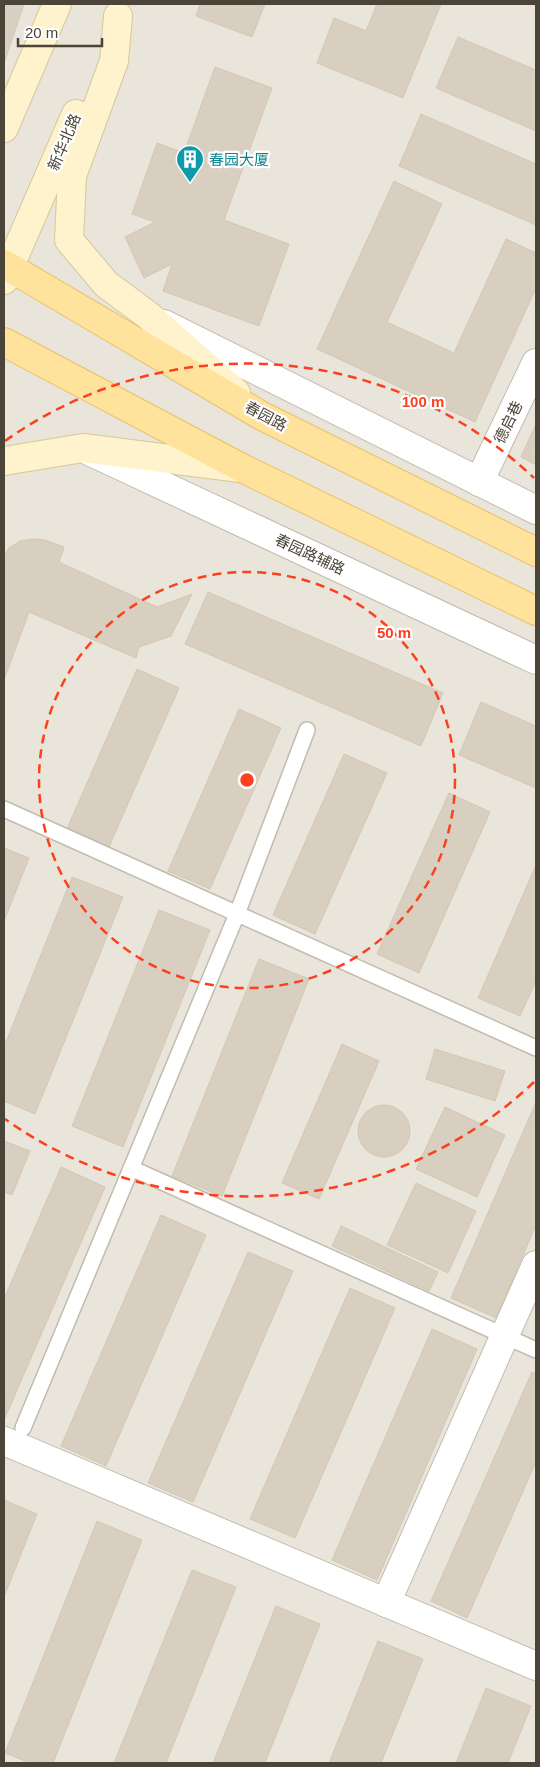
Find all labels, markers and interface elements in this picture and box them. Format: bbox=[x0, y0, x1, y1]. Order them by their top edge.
scale bar bbox=[18, 15, 101, 47]
text: 20 m bbox=[25, 24, 58, 41]
street label: 新华北路 bbox=[44, 111, 84, 173]
building icon: 春园大厦 bbox=[175, 144, 205, 183]
place label: 春园大厦 bbox=[209, 151, 269, 168]
text: 100 m bbox=[402, 393, 444, 410]
street label: 春园路 bbox=[242, 398, 290, 434]
street label: 德启巷 bbox=[490, 398, 526, 446]
street label: 春园路辅路 bbox=[272, 530, 348, 578]
text: 50 m bbox=[377, 624, 411, 641]
centre of rings bbox=[238, 771, 256, 789]

